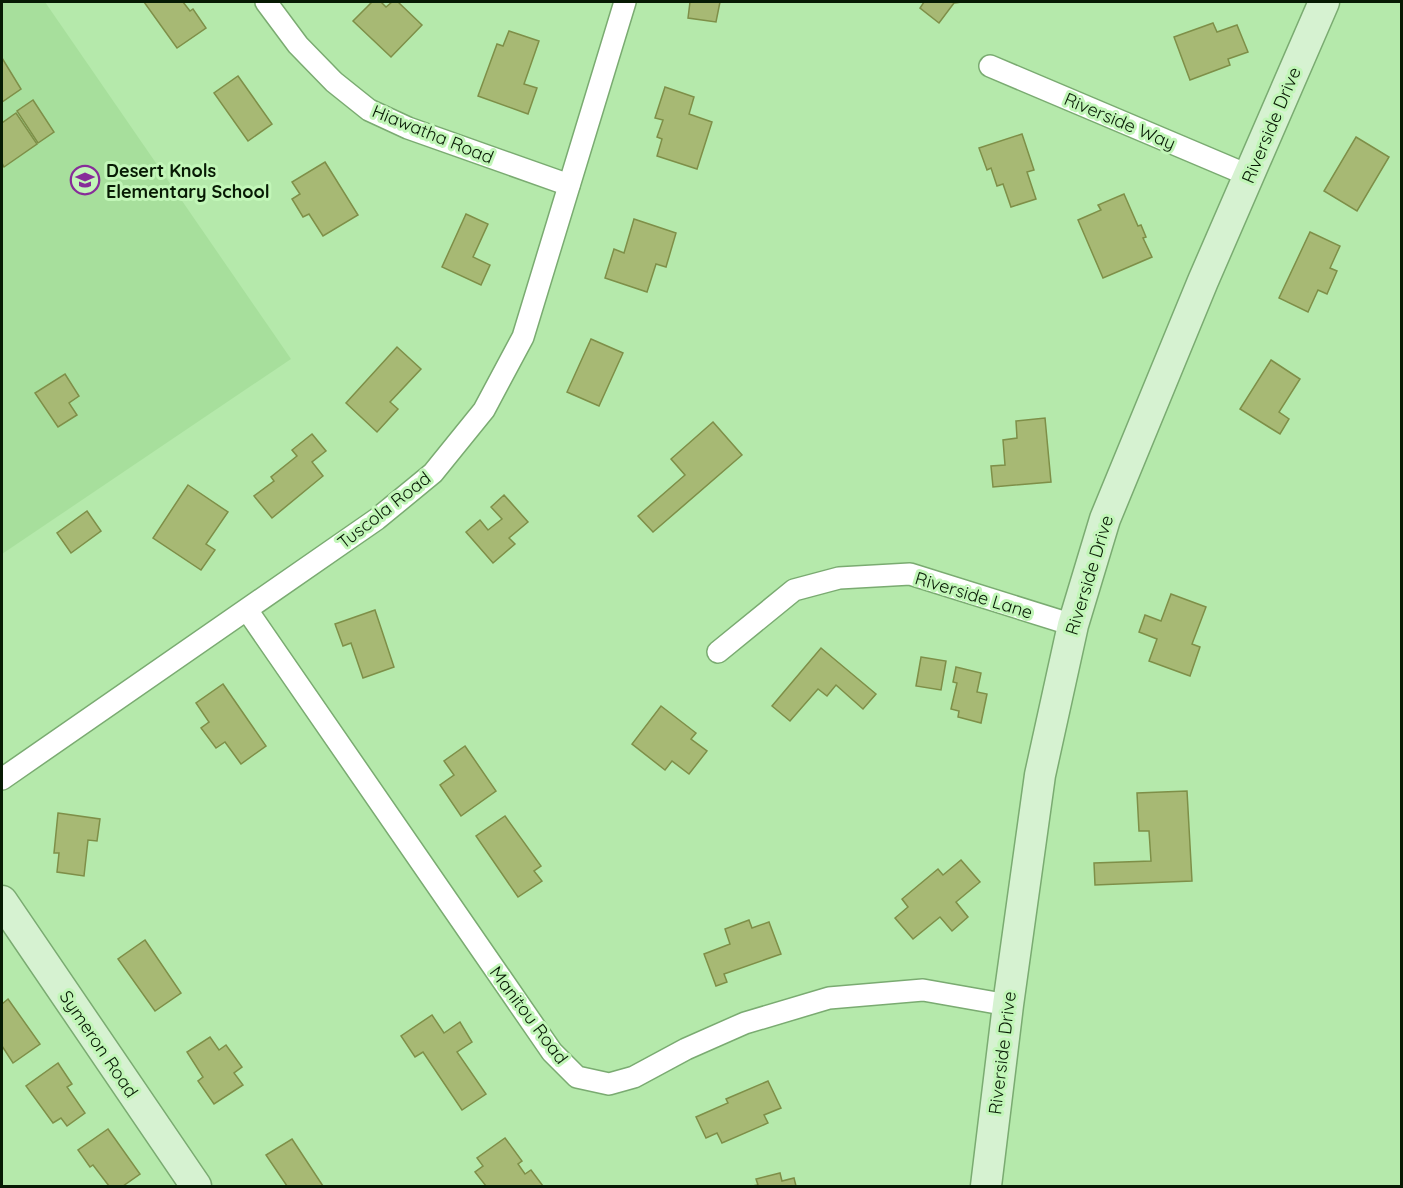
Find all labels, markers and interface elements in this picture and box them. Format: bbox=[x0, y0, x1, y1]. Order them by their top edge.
street label: Riverside Drive bbox=[1236, 63, 1306, 187]
street label: Riverside Way bbox=[1061, 87, 1179, 155]
street label: Hiawatha Road bbox=[369, 99, 497, 169]
place label: Desert Knols Elementary School bbox=[106, 159, 270, 203]
school or university icon: Desert Knols Elementary School bbox=[69, 164, 101, 196]
street label: Tuscola Road bbox=[333, 466, 435, 554]
street label: Riverside Drive bbox=[1060, 512, 1118, 638]
street label: Riverside Lane bbox=[912, 566, 1036, 624]
street label: Manitou Road bbox=[485, 961, 573, 1069]
street label: Symeron Road bbox=[55, 986, 143, 1102]
street label: Riverside Drive bbox=[983, 990, 1021, 1116]

